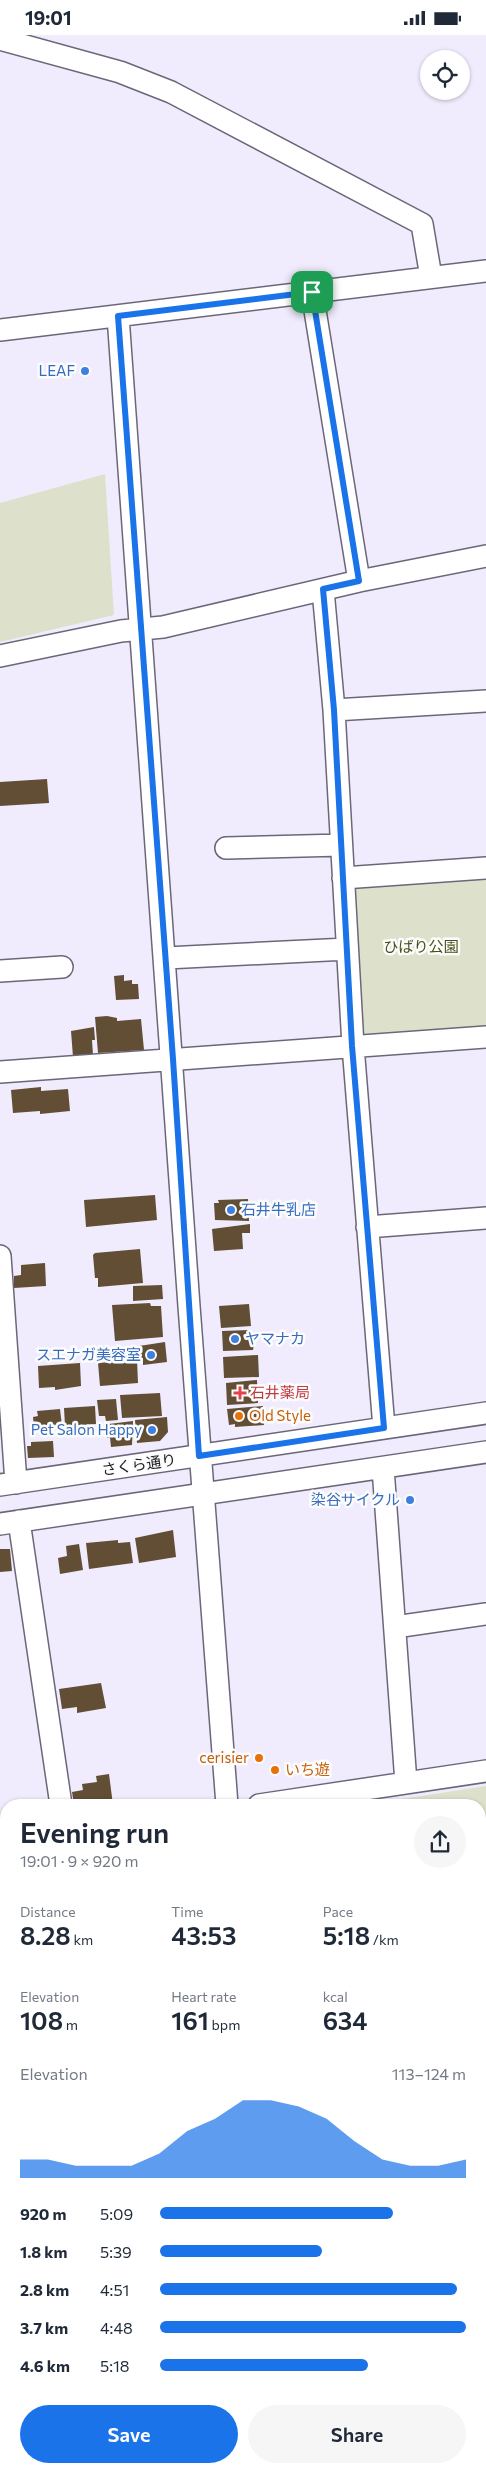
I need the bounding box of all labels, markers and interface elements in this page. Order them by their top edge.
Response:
text: 19:01 [25,6,72,29]
map controls [420,50,470,100]
button: locate [420,50,470,100]
pin [291,271,333,313]
icon: arrive [298,278,326,306]
place label: LEAF [39,361,75,379]
marker: LEAF [79,365,91,377]
park label: ひばり公園 [383,937,459,955]
place label: 石井牛乳店 [241,1200,316,1218]
marker: 石井牛乳店 [225,1204,237,1216]
place label: ヤマナカ [245,1329,305,1347]
marker: ヤマナカ [229,1333,241,1345]
place label: スエナガ美容室 [36,1345,141,1363]
marker: スエナガ美容室 [145,1349,157,1361]
place label: 石井薬局 [250,1383,310,1401]
marker: 石井薬局 [234,1387,246,1399]
place label: Old Style [249,1406,311,1424]
marker: Old Style [233,1410,245,1422]
place label: Pet Salon Happy [31,1420,142,1438]
marker: Pet Salon Happy [146,1424,158,1436]
street label: さくら通り [100,1450,177,1478]
place label: 染谷サイクル [311,1490,400,1508]
marker: 染谷サイクル [404,1494,416,1506]
place label: cerisier [199,1748,249,1766]
marker: cerisier [253,1752,265,1764]
place label: いち遊 [285,1760,330,1778]
marker: いち遊 [269,1764,281,1776]
text: Evening run [20,1815,169,1849]
button: share [414,1816,466,1868]
text: 19:01 · 9 × 920 m [20,1851,138,1870]
text: Distance [20,1903,76,1920]
text: Time [171,1903,204,1920]
text: Pace [323,1903,353,1920]
text: 8.28 [20,1920,71,1950]
text: 43:53 [171,1920,236,1950]
text: 5:18 [323,1920,370,1950]
text: km [71,1931,93,1948]
text: /km [370,1931,399,1948]
text: Elevation [20,1988,79,2005]
text: Heart rate [171,1988,236,2005]
text: kcal [323,1988,348,2005]
text: 108 [20,2005,63,2035]
text: 161 [171,2005,209,2035]
text: 634 [323,2005,368,2035]
text: m [63,2016,78,2033]
text: bpm [209,2016,240,2033]
text: Elevation [20,2064,88,2083]
text: 113–124 m [392,2064,466,2083]
text: 920 m [20,2204,66,2223]
text: 5:09 [100,2204,133,2223]
text: 1.8 km [20,2242,67,2261]
text: 5:39 [100,2242,132,2261]
text: 2.8 km [20,2280,69,2299]
text: 4:51 [100,2280,129,2299]
text: 3.7 km [20,2318,68,2337]
text: 4:48 [100,2318,133,2337]
text: 4.6 km [20,2356,70,2375]
text: 5:18 [100,2356,130,2375]
button: Save [20,2405,238,2463]
button: Share [248,2405,466,2463]

